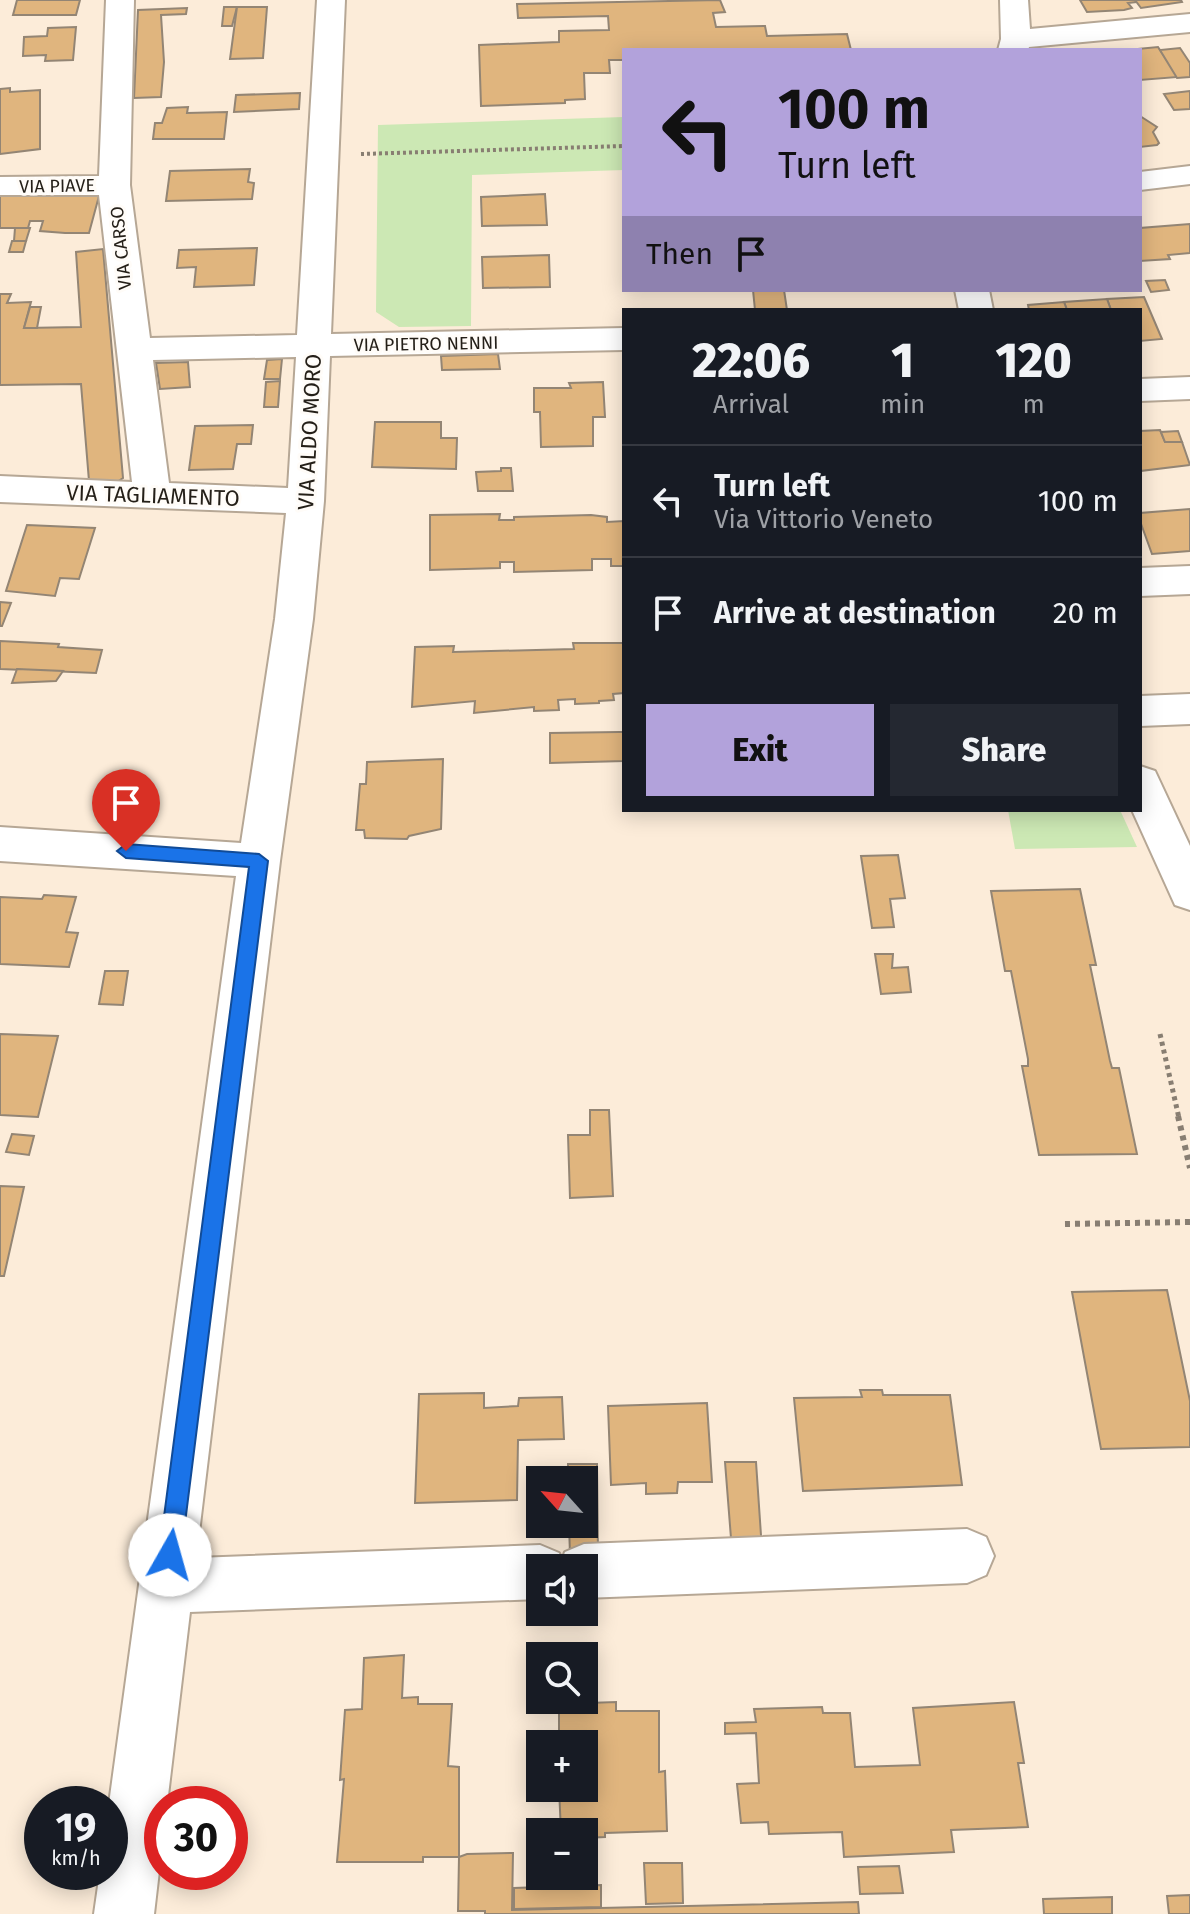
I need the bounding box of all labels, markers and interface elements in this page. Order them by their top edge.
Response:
text: 100 m [778,76,930,143]
icon: left [646,80,750,184]
text: Turn left [778,144,916,188]
street label: VIA PIAVE [19,174,95,198]
street label: VIA CARSO [106,205,136,291]
icon: arrive [729,232,773,276]
text: Then [646,236,713,272]
street label: VIA PIETRO NENNI [353,332,499,356]
text: 22:06 [692,332,810,390]
text: 1 [891,332,914,390]
text: 120 [995,332,1072,390]
street label: VIA ALDO MORO [292,353,327,511]
text: Arrival [713,389,789,420]
text: min [880,389,925,420]
text: m [1022,389,1045,420]
text: Turn left [714,468,830,504]
street label: VIA TAGLIAMENTO [66,479,240,512]
icon: left [646,479,690,523]
text: 100 m [1038,483,1118,519]
text: Via Vittorio Veneto [714,504,933,535]
icon: arrive [646,591,690,635]
text: Arrive at destination [714,595,996,631]
text: 20 m [1053,595,1118,631]
button: Exit [646,704,874,796]
button: Share [890,704,1118,796]
pin [92,769,160,851]
icon: arrive [104,781,148,825]
north arrow [526,1466,598,1538]
map controls [526,1466,598,1890]
position arrow [128,1513,212,1597]
button: sound [526,1554,598,1626]
button: search [526,1642,598,1714]
button: + [526,1730,598,1802]
speed limit sign: 30 [144,1786,248,1890]
text: 19 [56,1804,96,1852]
button: − [526,1818,598,1890]
text: km/h [51,1846,101,1870]

